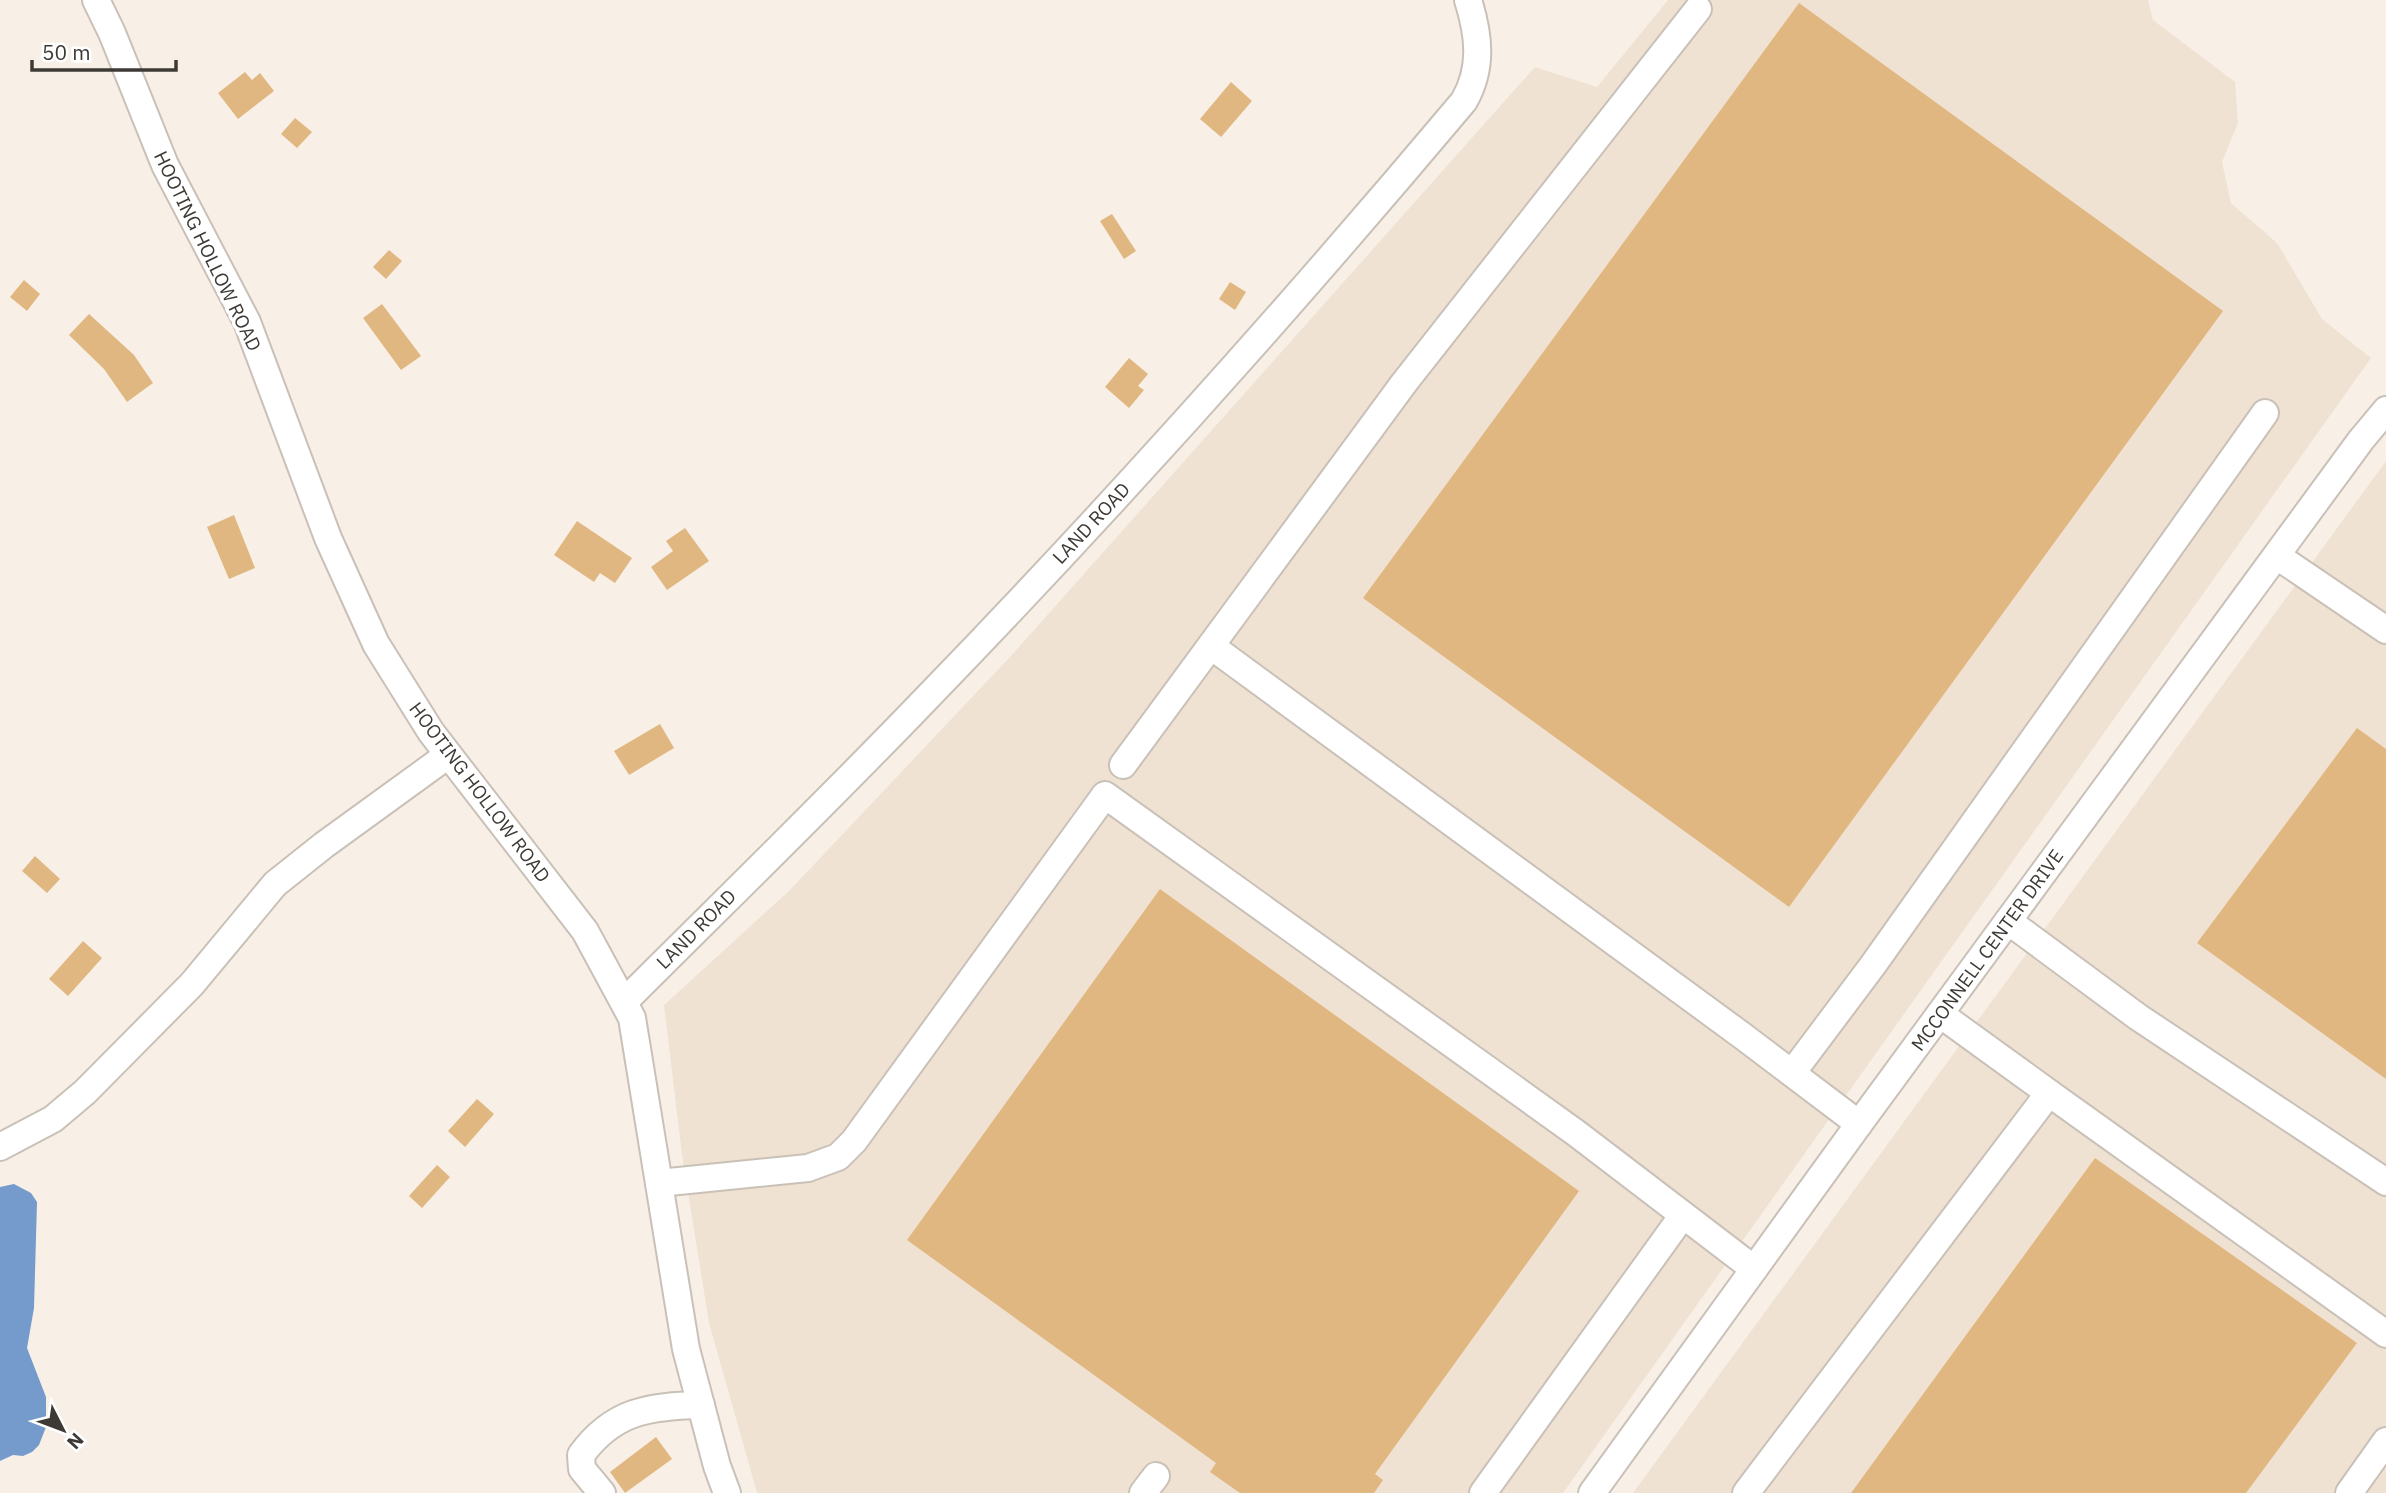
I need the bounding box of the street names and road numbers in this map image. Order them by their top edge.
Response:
street label: HOOTING HOLLOW ROAD [149,147,267,355]
street label: LAND ROAD [1047,477,1135,569]
street label: HOOTING HOLLOW ROAD [404,697,556,887]
street label: MCCONNELL CENTER DRIVE [1906,844,2068,1056]
street label: LAND ROAD [651,884,741,974]

